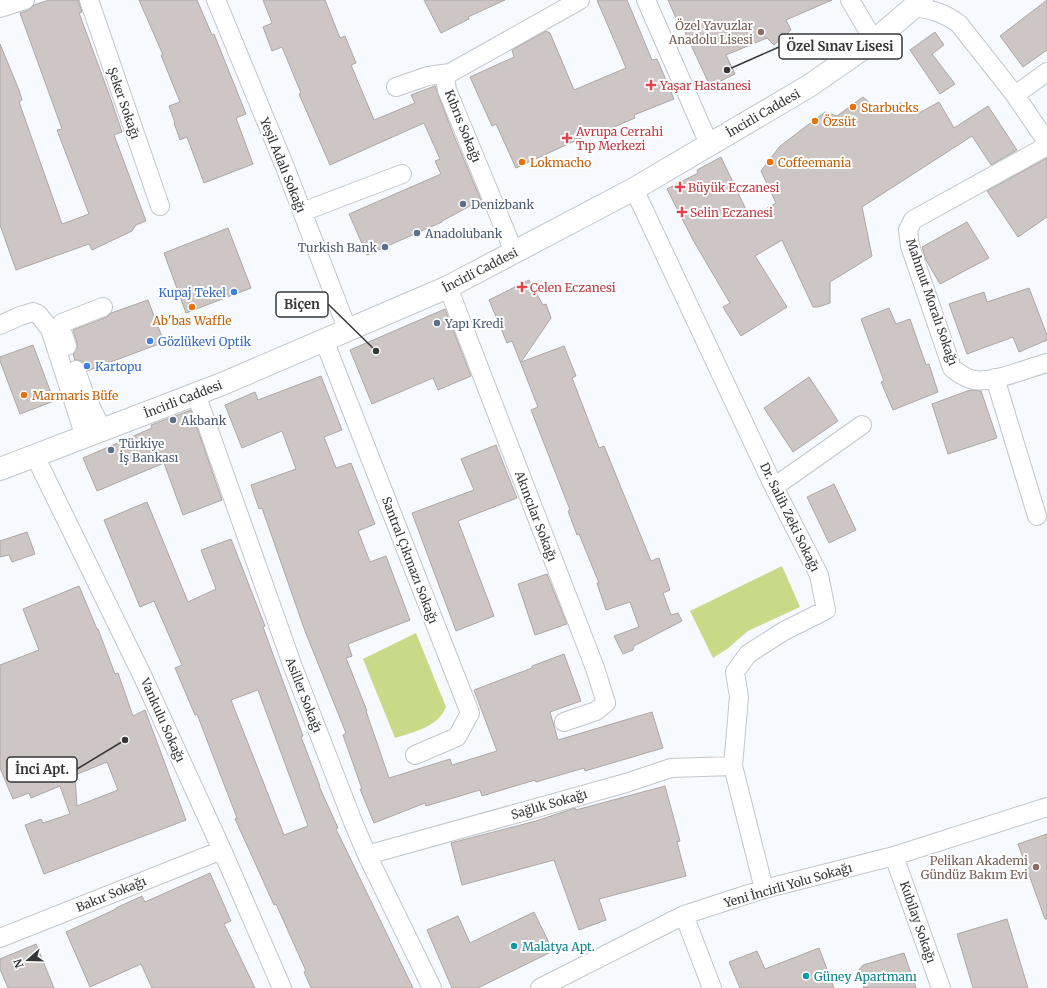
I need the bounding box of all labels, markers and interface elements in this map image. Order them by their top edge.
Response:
place label: Özel Yavuzlar Anadolu Lisesi [668,18,754,47]
marker: Özel Yavuzlar Anadolu Lisesi [756,27,766,37]
callout: Özel Sınav Lisesi [779,34,902,59]
text: Özel Sınav Lisesi [787,37,894,55]
street label: Şeker Sokağı [105,65,143,141]
place label: Yaşar Hastanesi [659,78,751,93]
marker: Yaşar Hastanesi [645,79,657,91]
street label: İncirli Caddesi [723,86,803,140]
street label: Kıbrıs Sokağı [442,88,484,165]
place label: Starbucks [861,100,919,115]
marker: Starbucks [848,102,858,112]
street label: Yeşil Adalı Sokağı [257,114,309,215]
place label: Özsüt [823,114,856,129]
marker: Özsüt [810,116,820,126]
place label: Avrupa Cerrahi Tıp Merkezi [575,124,663,153]
marker: Avrupa Cerrahi Tıp Merkezi [561,132,573,144]
place label: Lokmacho [530,155,591,170]
place label: Coffeemania [778,155,852,170]
marker: Lokmacho [517,157,527,167]
marker: Coffeemania [765,157,775,167]
place label: Büyük Eczanesi [688,180,779,195]
marker: Büyük Eczanesi [675,182,685,192]
place label: Denizbank [471,197,534,212]
marker: Denizbank [458,199,468,209]
place label: Selin Eczanesi [690,205,773,220]
marker: Selin Eczanesi [677,207,687,217]
place label: Anadolubank [424,226,503,241]
marker: Anadolubank [412,228,422,238]
street label: Mahmut Moralı Sokağı [903,237,961,368]
place label: Turkish Bank [298,240,377,255]
marker: Turkish Bank [380,242,390,252]
street label: İncirli Caddesi [440,244,520,295]
place label: Çelen Eczanesi [530,280,616,295]
marker: Çelen Eczanesi [517,282,527,292]
place label: Kupaj Tekel [158,285,226,300]
marker: Kupaj Tekel [229,287,239,297]
callout: Biçen [276,292,328,317]
text: Biçen [284,296,320,313]
marker: Ab'bas Waffle [187,302,197,312]
place label: Ab'bas Waffle [151,313,232,328]
place label: Yapı Kredi [444,316,504,331]
marker: Yapı Kredi [432,318,442,328]
place label: Gözlükevi Optik [158,334,251,349]
marker: Gözlükevi Optik [145,336,155,346]
place label: Kartopu [95,359,142,374]
marker: Kartopu [82,361,92,371]
street label: İncirli Caddesi [142,377,224,421]
place label: Marmaris Büfe [32,388,118,403]
marker: Marmaris Büfe [19,390,29,400]
place label: Akbank [180,413,227,428]
marker: Akbank [168,415,178,425]
place label: Türkiye İş Bankası [119,436,179,465]
marker: Türkiye İş Bankası [106,445,116,455]
street label: Dr. Salih Zeki Sokağı [757,460,823,574]
street label: Akıncılar Sokağı [511,468,560,563]
street label: Santral Çıkmazı Sokağı [379,494,441,626]
street label: Asiller Sokağı [282,654,325,735]
street label: Vankulu Sokağı [137,675,188,764]
callout: İnci Apt. [7,757,77,782]
text: İnci Apt. [15,760,69,778]
street label: Sağlık Sokağı [509,786,589,822]
place label: Pelikan Akademi Gündüz Bakım Evi [921,853,1028,882]
street label: Yeni İncirli Yolu Sokağı [721,860,854,911]
marker: Pelikan Akademi Gündüz Bakım Evi [1031,862,1041,872]
street label: Bakır Sokağı [74,873,148,915]
street label: Kubilay Sokağı [897,879,939,965]
place label: Malatya Apt. [522,939,595,954]
north arrow [8,940,48,980]
marker: Malatya Apt. [509,941,519,951]
text: N [10,957,27,970]
place label: Güney Apartmanı [814,969,917,984]
marker: Güney Apartmanı [801,971,811,981]

